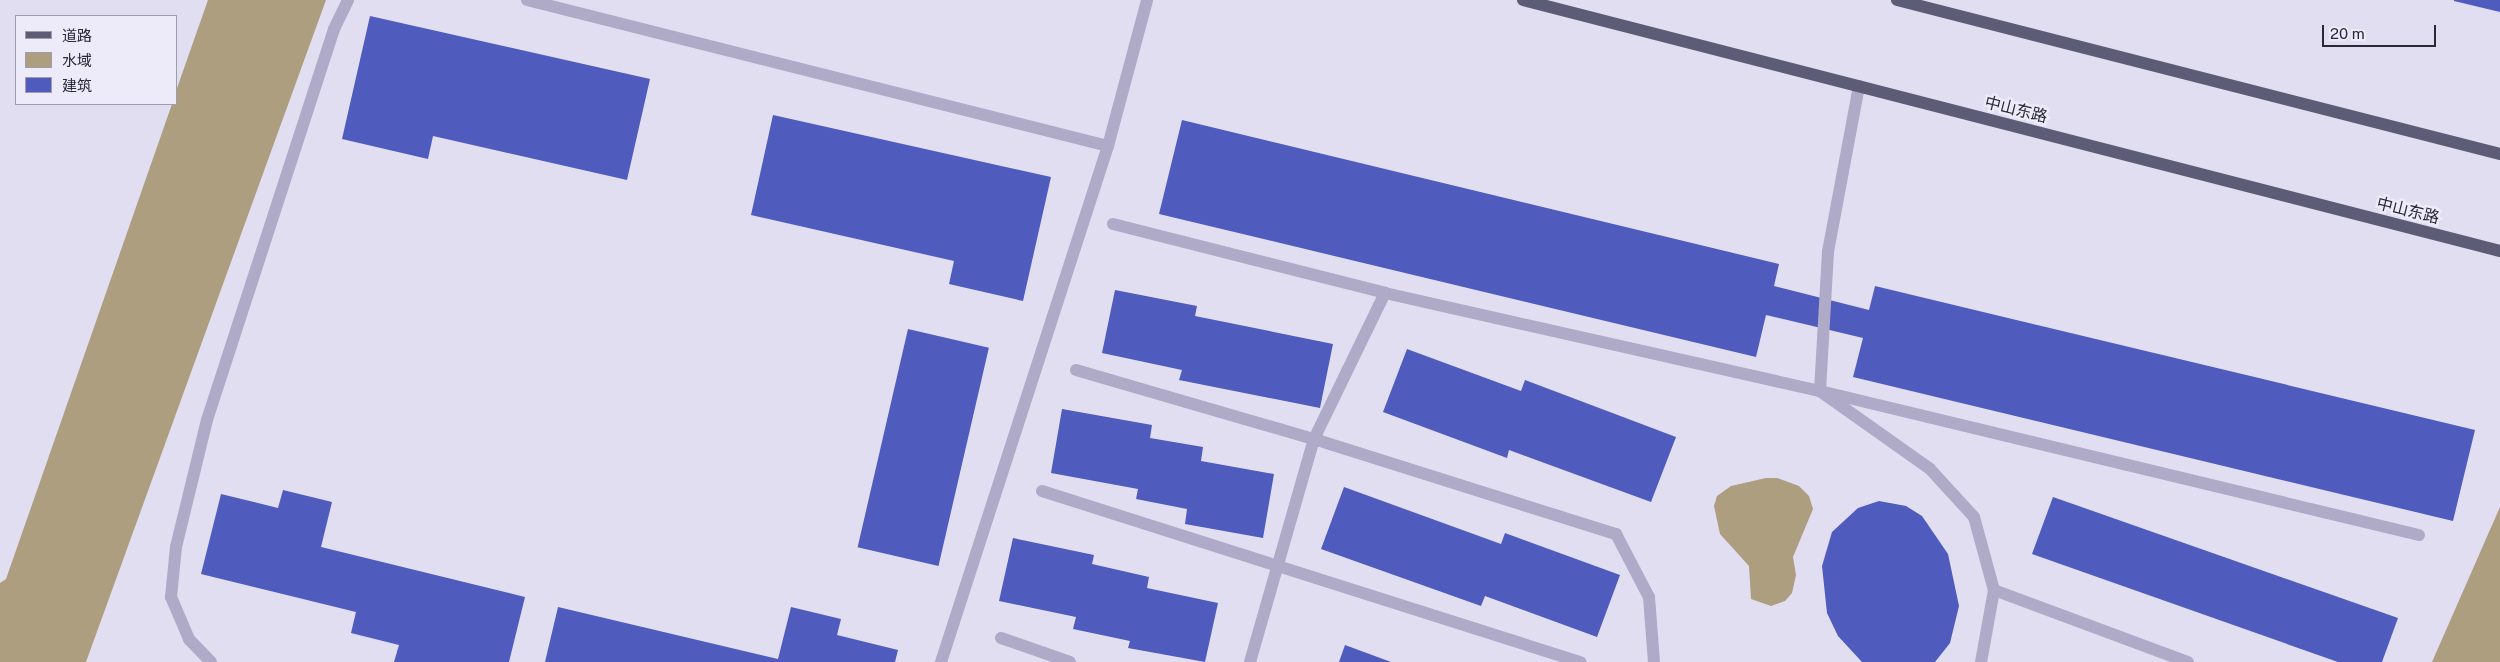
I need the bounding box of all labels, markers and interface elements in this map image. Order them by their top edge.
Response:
legend [15,15,178,105]
scale bar [2325,15,2439,47]
text: 20 m [2330,25,2365,42]
text: 道路 [62,27,92,44]
text: 水域 [62,52,92,69]
text: 建筑 [62,77,92,94]
street label: 中山东路 [1983,93,2049,127]
street label: 中山东路 [2375,194,2441,228]

